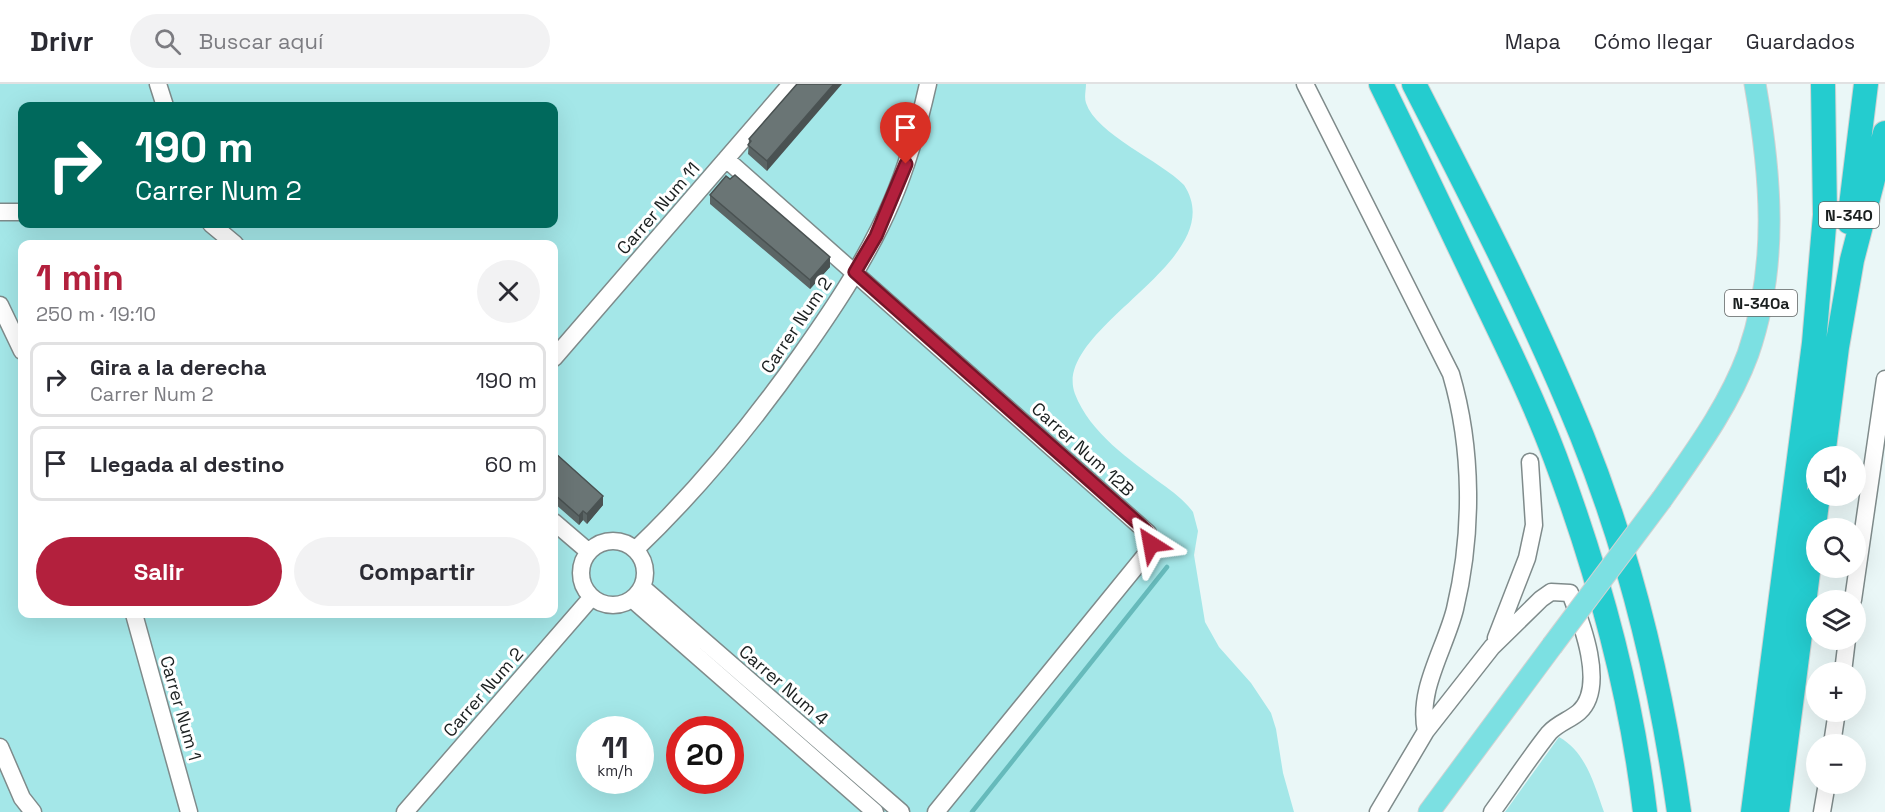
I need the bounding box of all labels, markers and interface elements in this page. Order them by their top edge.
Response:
search box [130,14,550,68]
text: Drivr [30,23,94,59]
icon: search [151,25,184,58]
text: Buscar aquí [199,27,323,55]
text: Mapa [1505,28,1561,55]
text: Cómo llegar [1594,28,1713,55]
text: Guardados [1746,28,1855,55]
pin [880,102,931,164]
icon: arrive [889,111,922,144]
text: 190 m [135,121,254,174]
icon: right [36,126,114,204]
street label: Carrer Num 11 [611,157,705,259]
text: Carrer Num 2 [135,173,302,208]
road number: N-340 [1819,202,1879,228]
text: 1 min [36,255,124,301]
button: close [477,260,540,323]
street label: Carrer Num 2 [755,272,837,378]
road number: N-340a [1725,290,1797,316]
text: 250 m · 19:10 [36,301,156,327]
text: Gira a la derecha [90,353,267,381]
icon: right [39,363,72,396]
text: 190 m [476,366,537,394]
text: Carrer Num 2 [90,381,214,407]
street label: Carrer Num 12B [1027,397,1139,501]
map controls [1806,446,1866,794]
button: sound [1806,446,1866,506]
icon: arrive [39,447,72,480]
text: Llegada al destino [90,450,284,478]
text: 60 m [485,450,537,478]
position arrow [1119,512,1183,576]
button: search [1806,518,1866,578]
button: Salir [36,537,282,606]
button: Compartir [294,537,540,606]
button: layers [1806,590,1866,650]
street label: Carrer Num 4 [734,640,834,730]
street label: Carrer Num 2 [438,643,528,741]
street label: Carrer Num 1 [155,653,207,763]
button: + [1806,662,1866,722]
speed limit sign: 20 [666,716,744,794]
text: 11 [601,728,629,767]
button: − [1806,734,1866,794]
text: km/h [597,761,633,780]

